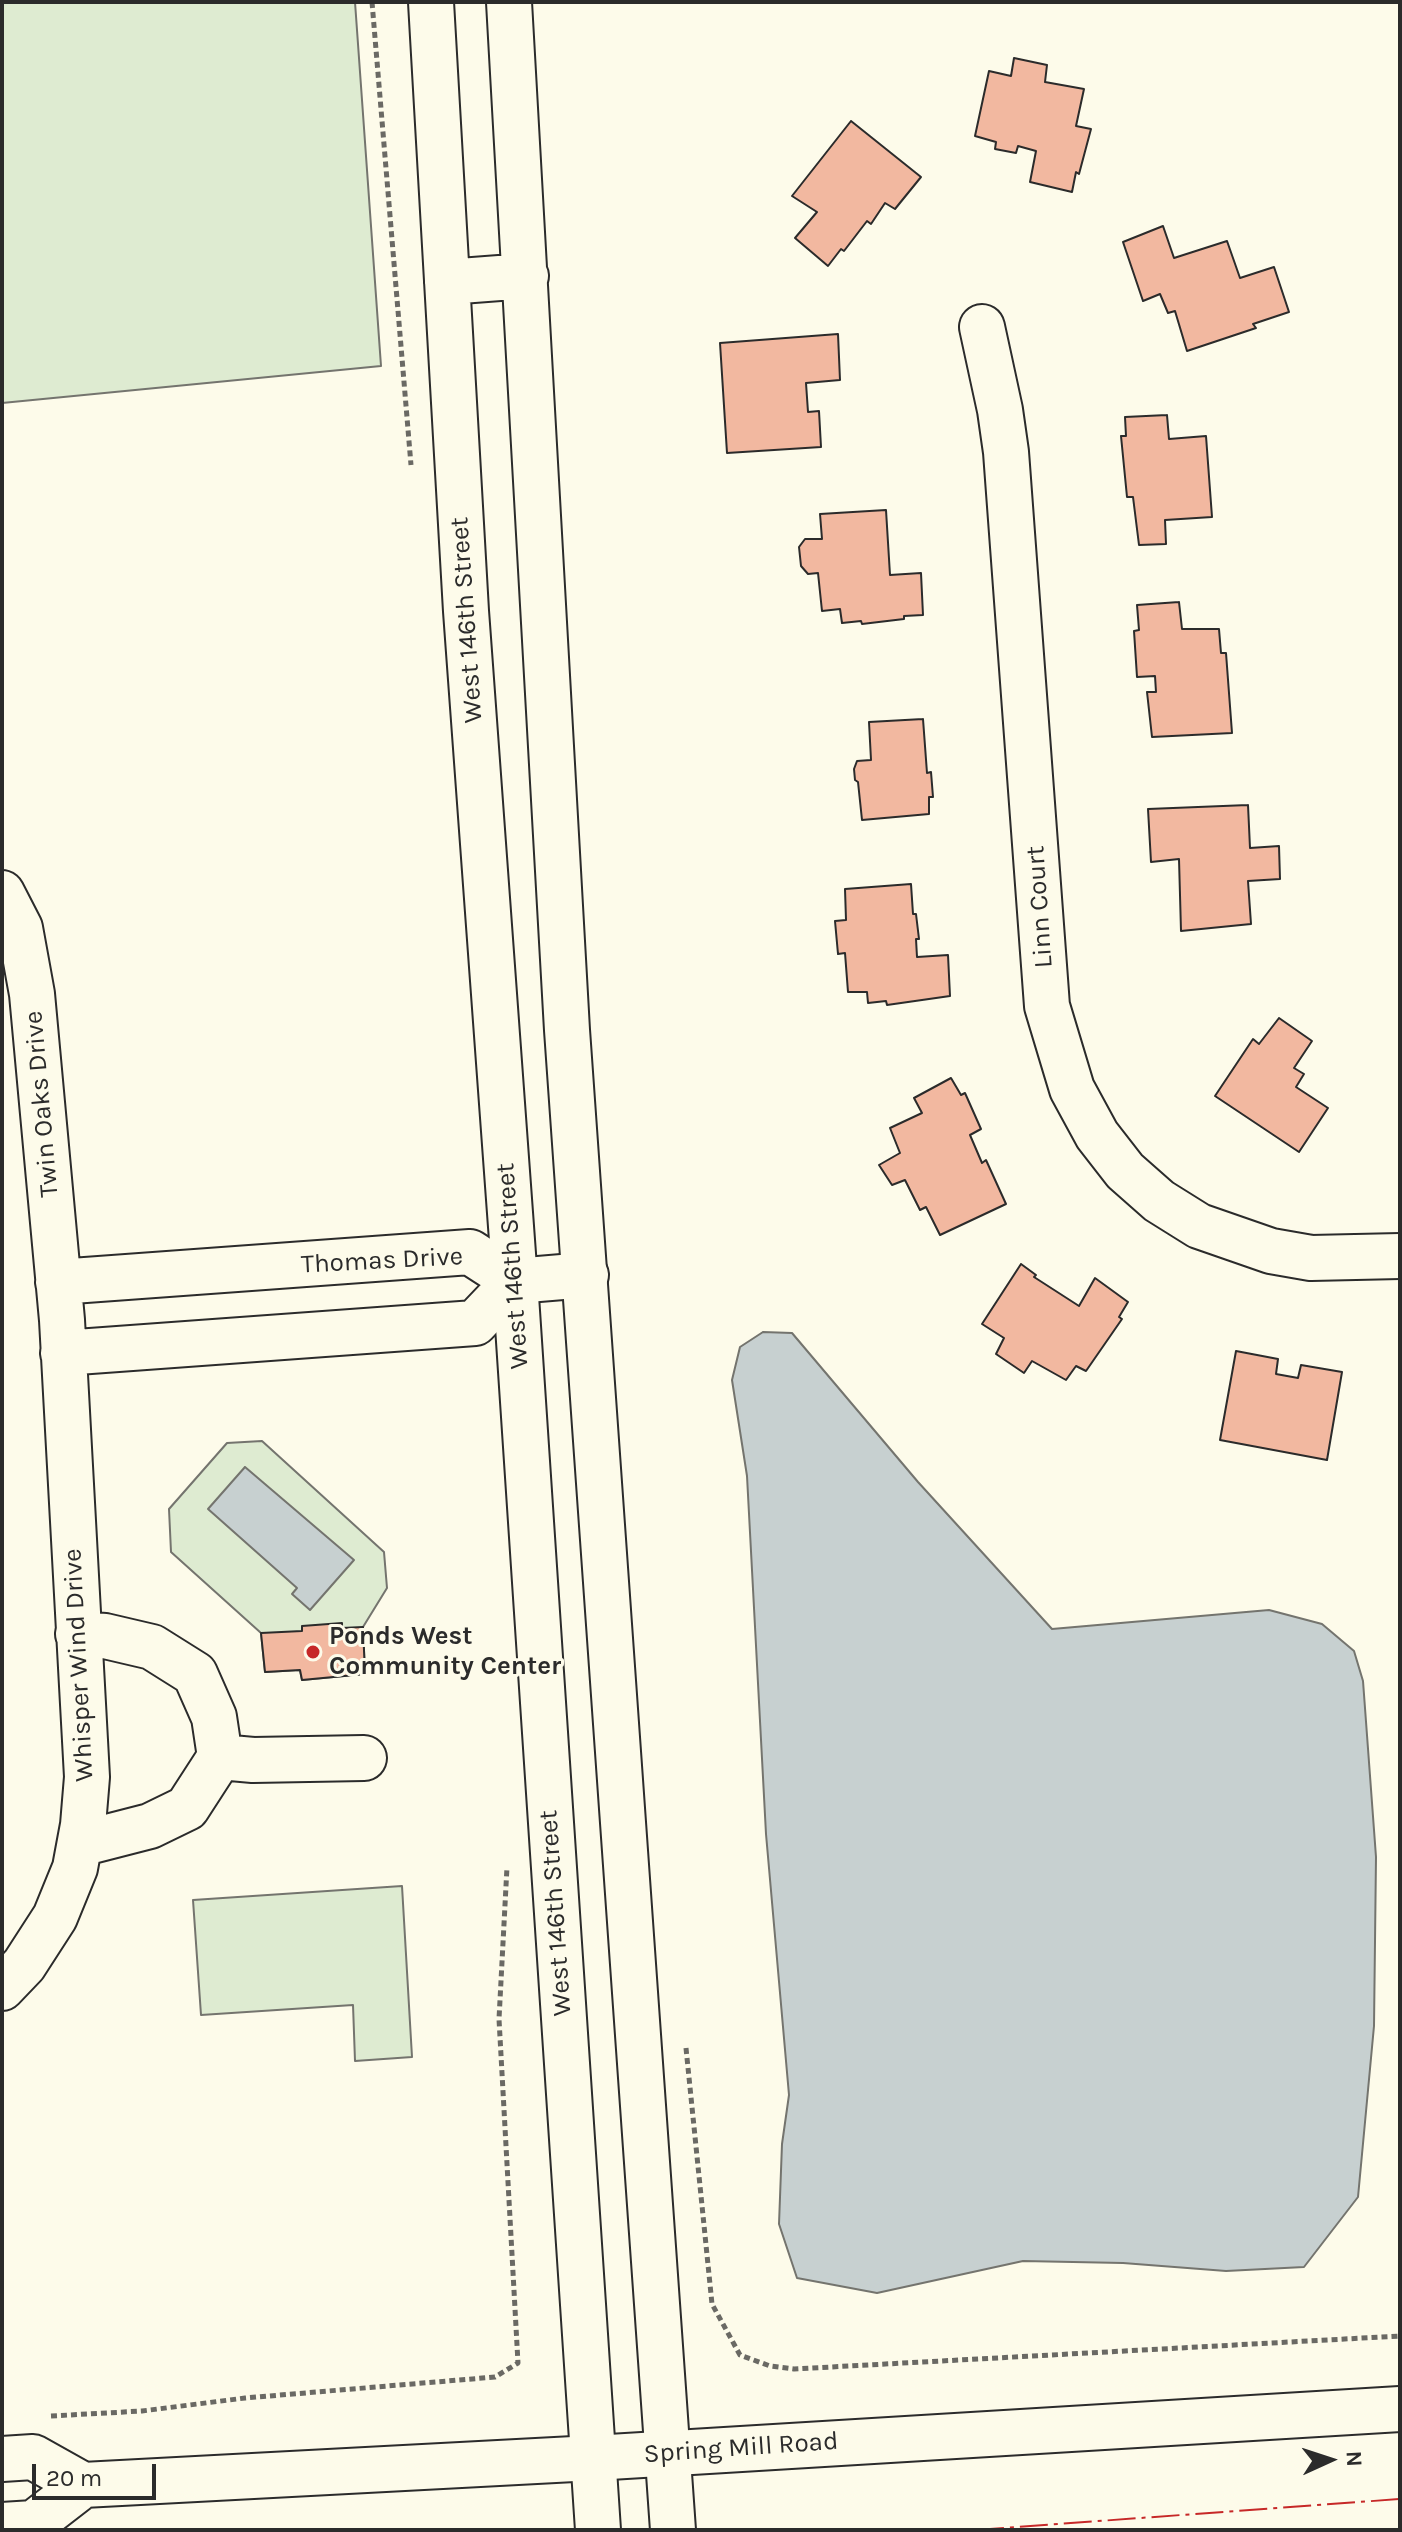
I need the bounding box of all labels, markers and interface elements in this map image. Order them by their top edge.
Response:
street label: West 146th Street [444,516,490,724]
street label: Linn Court [1020,845,1060,969]
street label: Twin Oaks Drive [18,1009,66,1199]
street label: West 146th Street [490,1162,536,1370]
street label: Thomas Drive [300,1241,464,1281]
street label: Whisper Wind Drive [57,1548,101,1782]
place label: Ponds West Community Center [329,1621,561,1682]
marker: Ponds West Community Center [304,1643,322,1661]
street label: West 146th Street [533,1809,579,2017]
north arrow [1290,2420,1370,2500]
street label: Spring Mill Road [643,2426,839,2470]
scale bar [36,2448,160,2498]
text: N [1341,2450,1367,2467]
text: 20 m [46,2464,102,2492]

